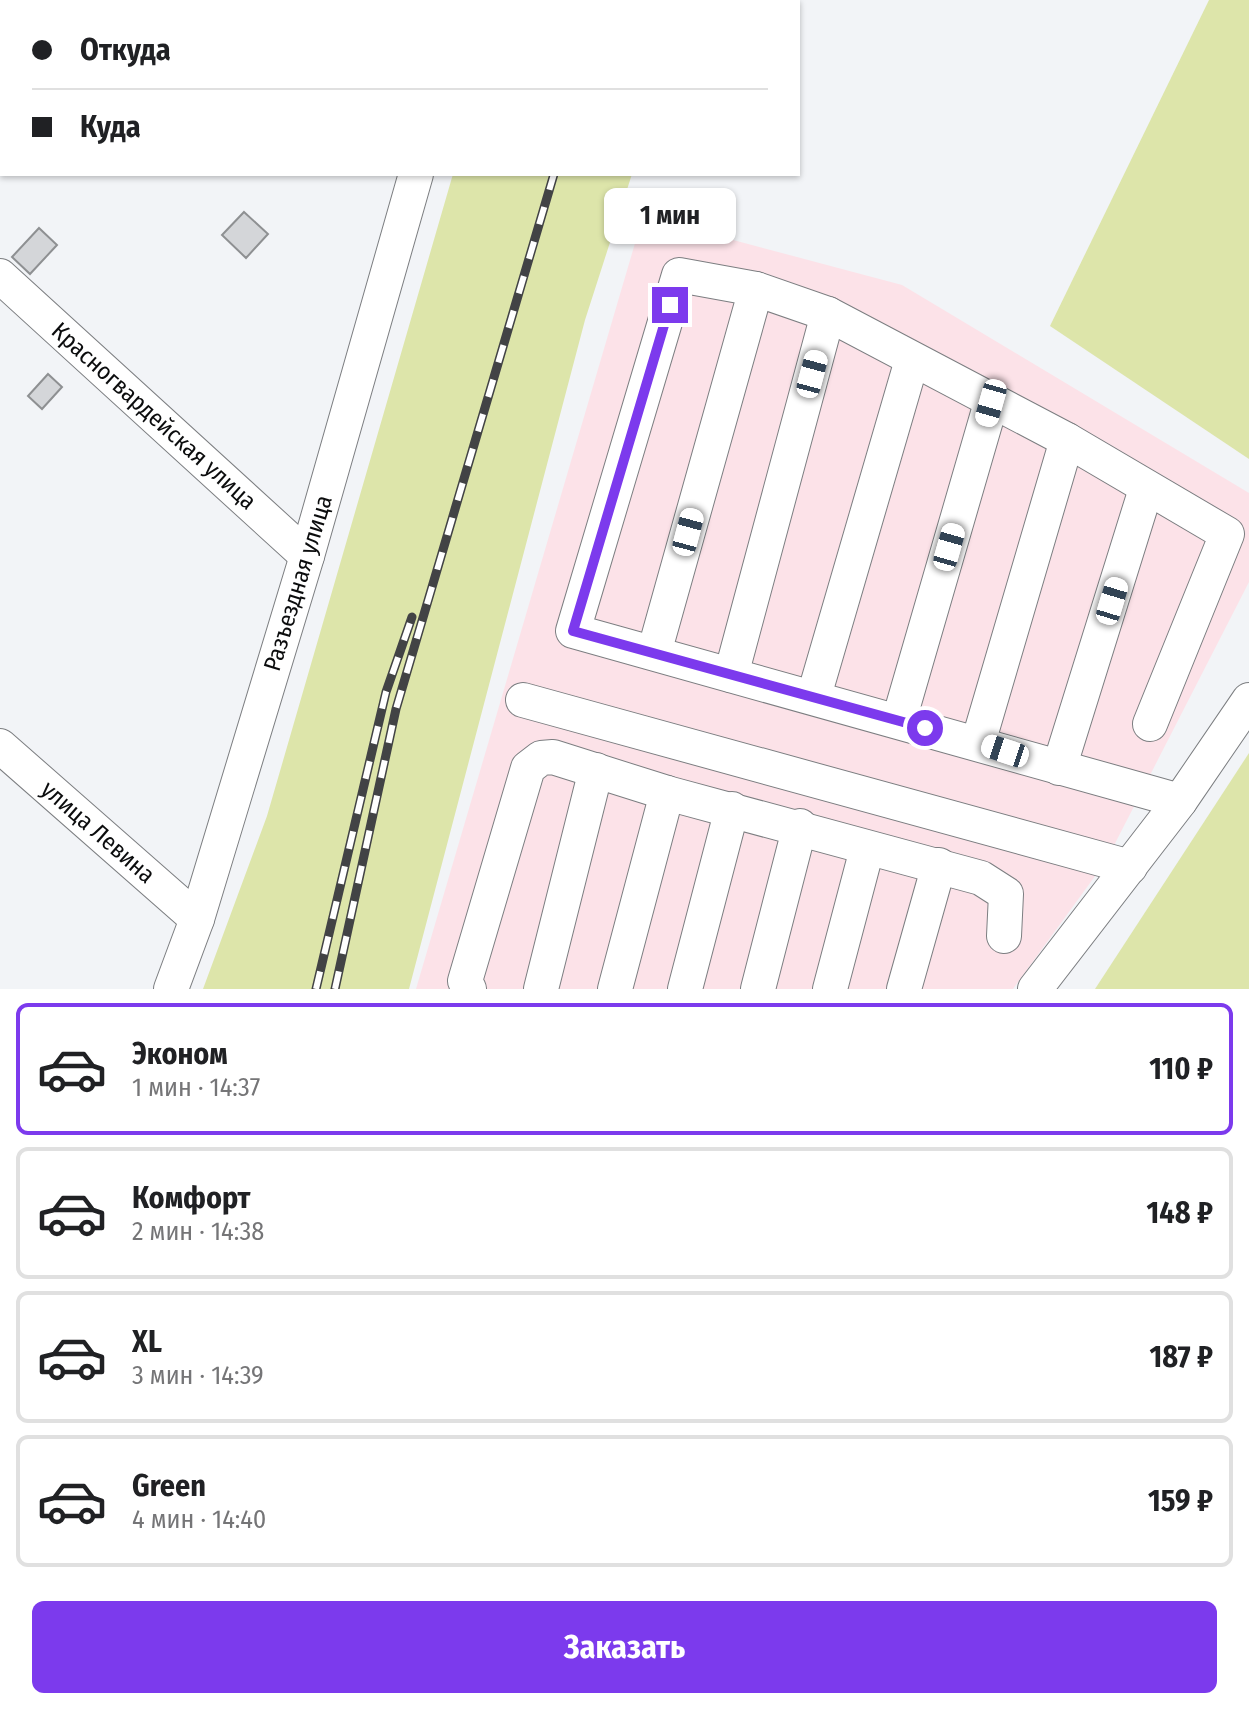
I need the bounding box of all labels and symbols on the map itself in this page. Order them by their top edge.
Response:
callout: 1 мин [604,189,736,245]
route end [652,287,688,323]
street label: Красногвардейская улица [46,317,262,515]
car [794,348,830,400]
car [973,377,1009,429]
street label: Разъездная улица [258,492,338,674]
car [670,506,706,558]
car [931,521,967,573]
car [1094,575,1130,627]
route start [907,710,943,746]
car [978,732,1032,770]
street label: улица Левина [36,775,160,889]

